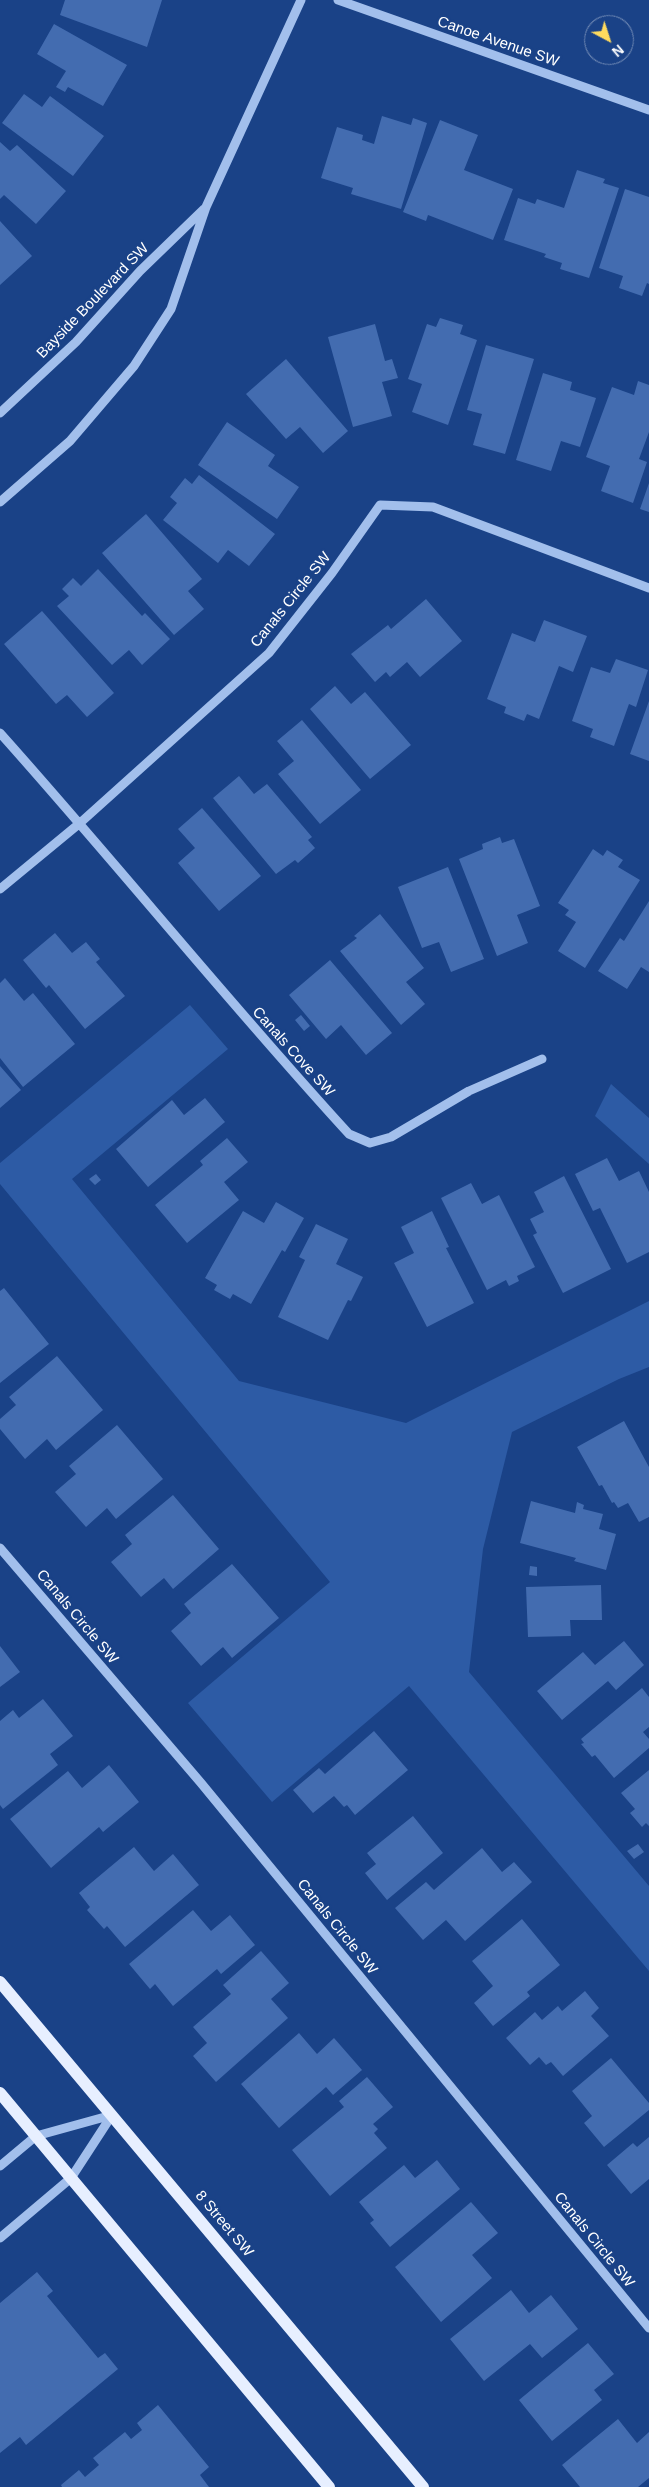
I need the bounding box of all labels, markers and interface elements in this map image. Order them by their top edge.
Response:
street label: Canoe Avenue SW [435,13,561,71]
north arrow [584,15,634,65]
text: N [609,41,627,60]
street label: Bayside Boulevard SW [33,240,153,362]
street label: Canals Circle SW [247,549,335,651]
street label: Canals Cove SW [248,1004,338,1100]
street label: Canals Circle SW [32,1566,122,1668]
street label: Canals Circle SW [293,1876,381,1978]
street label: 8 Street SW [191,2187,257,2261]
street label: Canals Circle SW [550,2189,638,2291]

